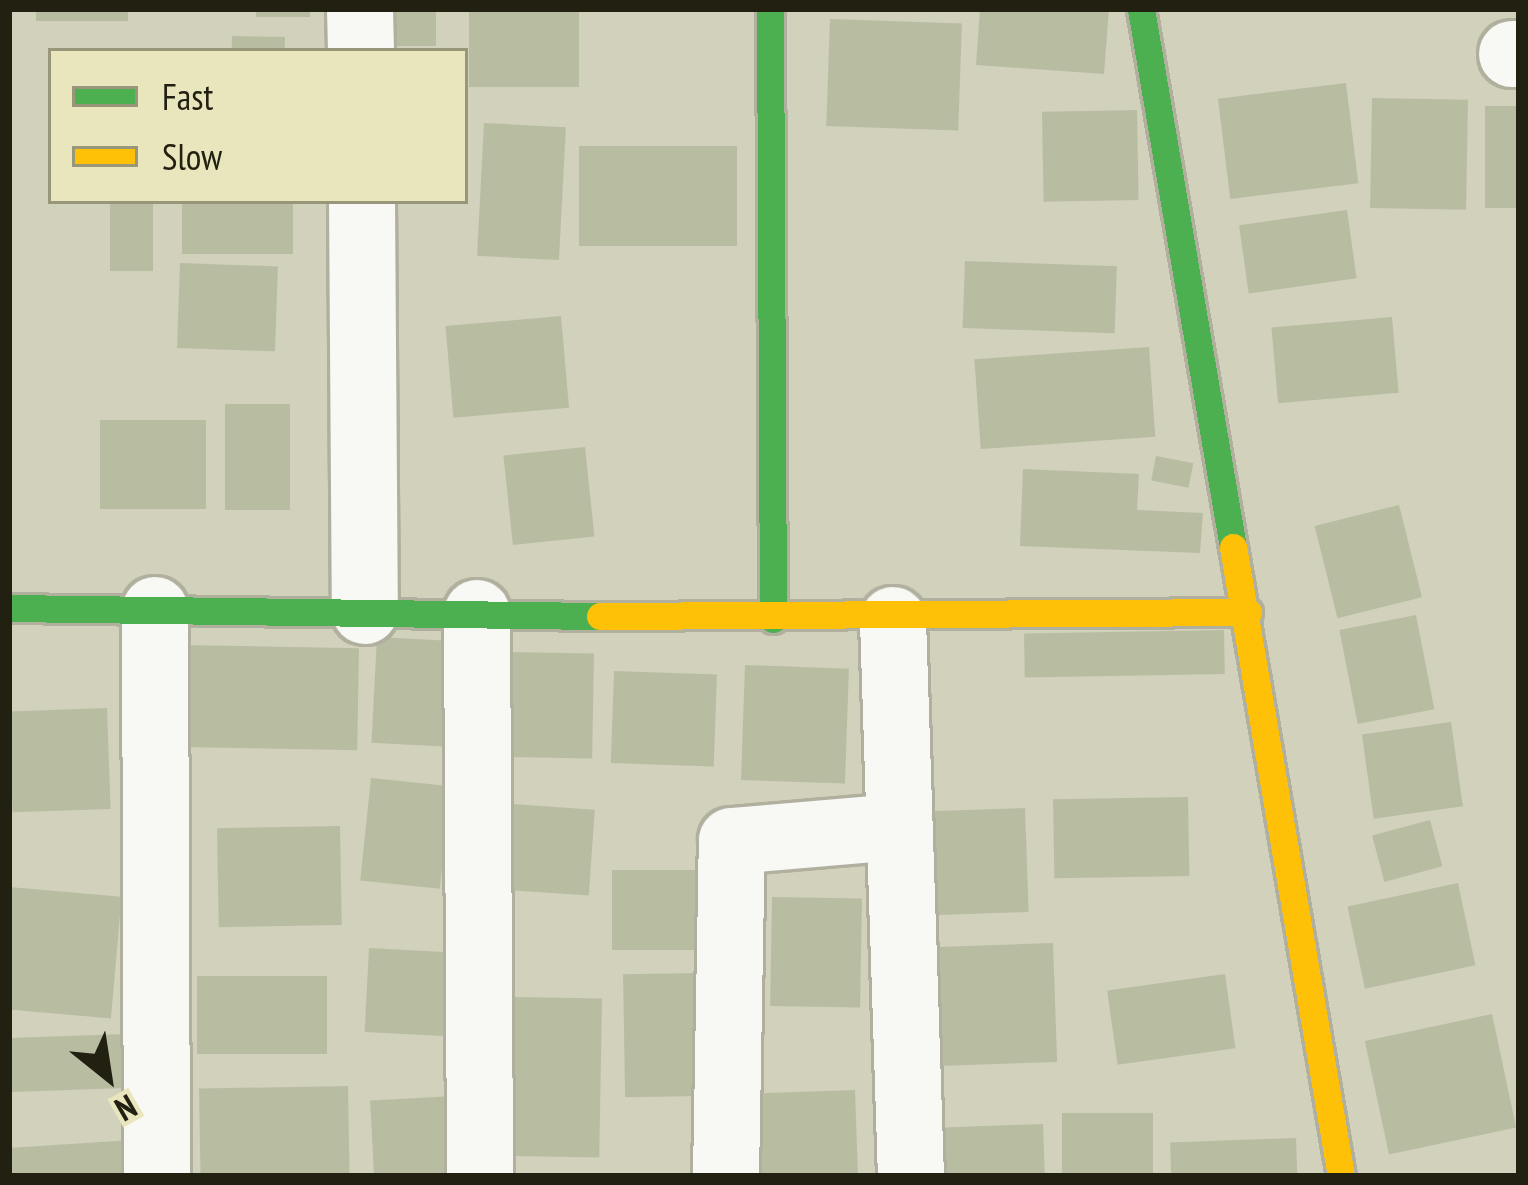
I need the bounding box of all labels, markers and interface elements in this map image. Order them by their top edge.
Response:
legend [48,48,468,204]
text: Fast [162,73,213,120]
text: Slow [162,133,222,180]
north arrow [48,1017,168,1137]
text: N [108,1086,145,1132]

